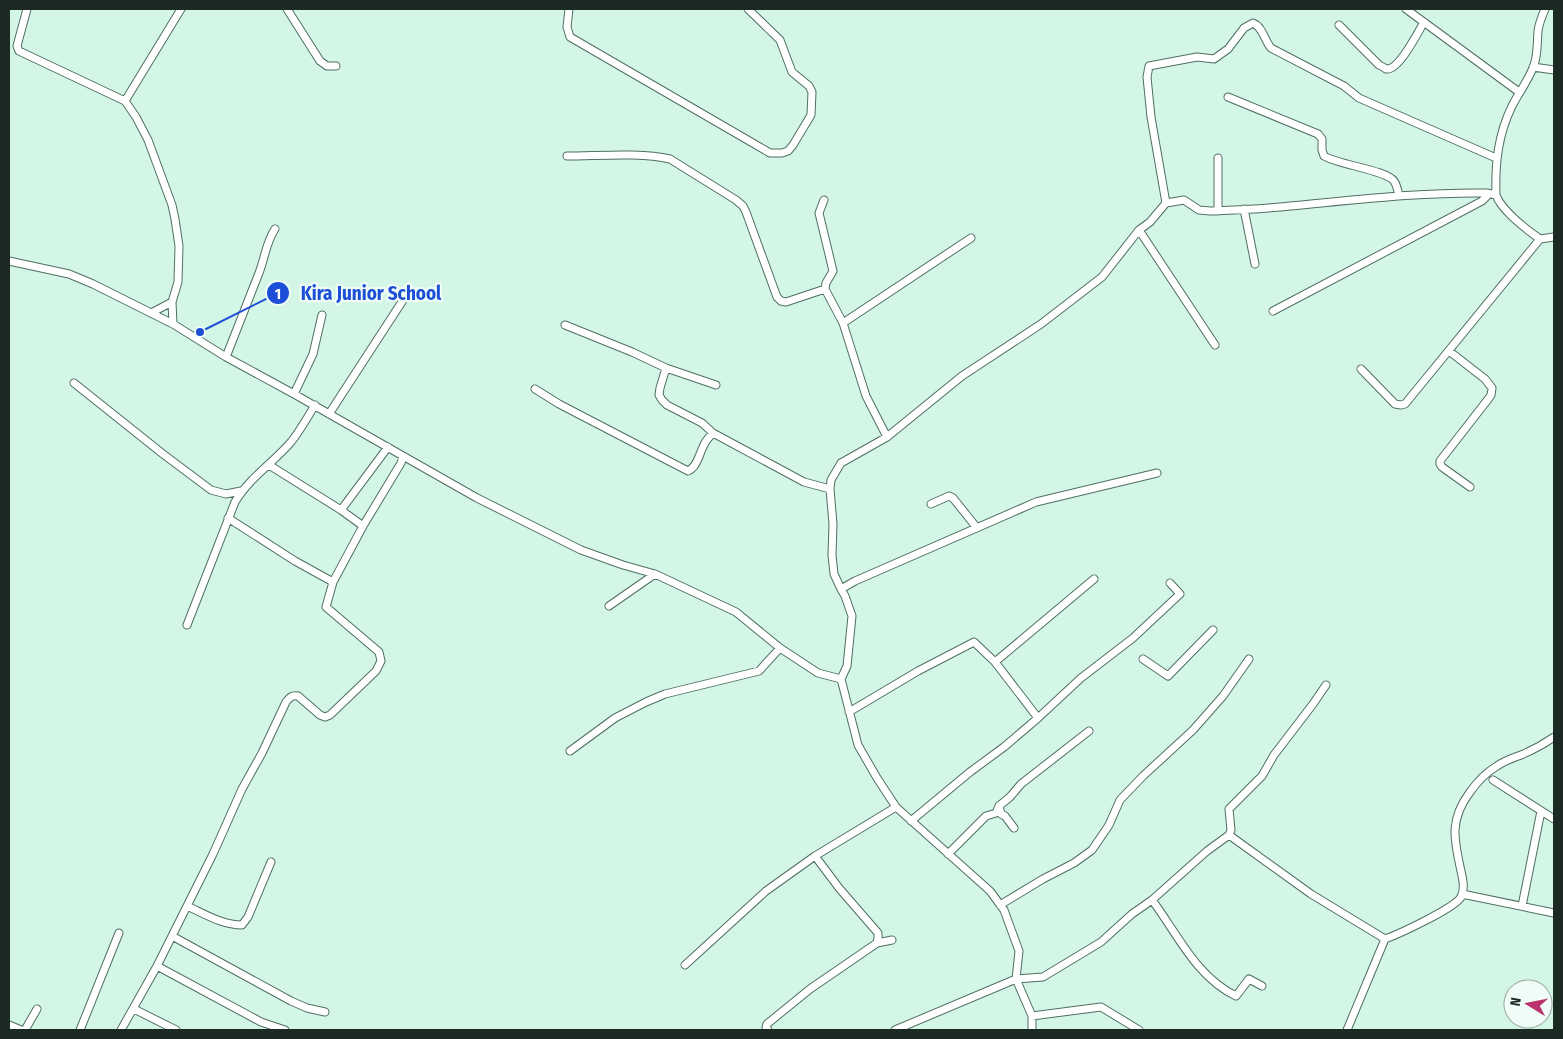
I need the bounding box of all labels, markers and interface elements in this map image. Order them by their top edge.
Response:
callout: Kira Junior School [266,276,452,310]
text: Kira Junior School [301,282,442,305]
text: 1 [275,285,281,303]
north arrow [1503,979,1553,1029]
text: N [1507,996,1525,1007]

